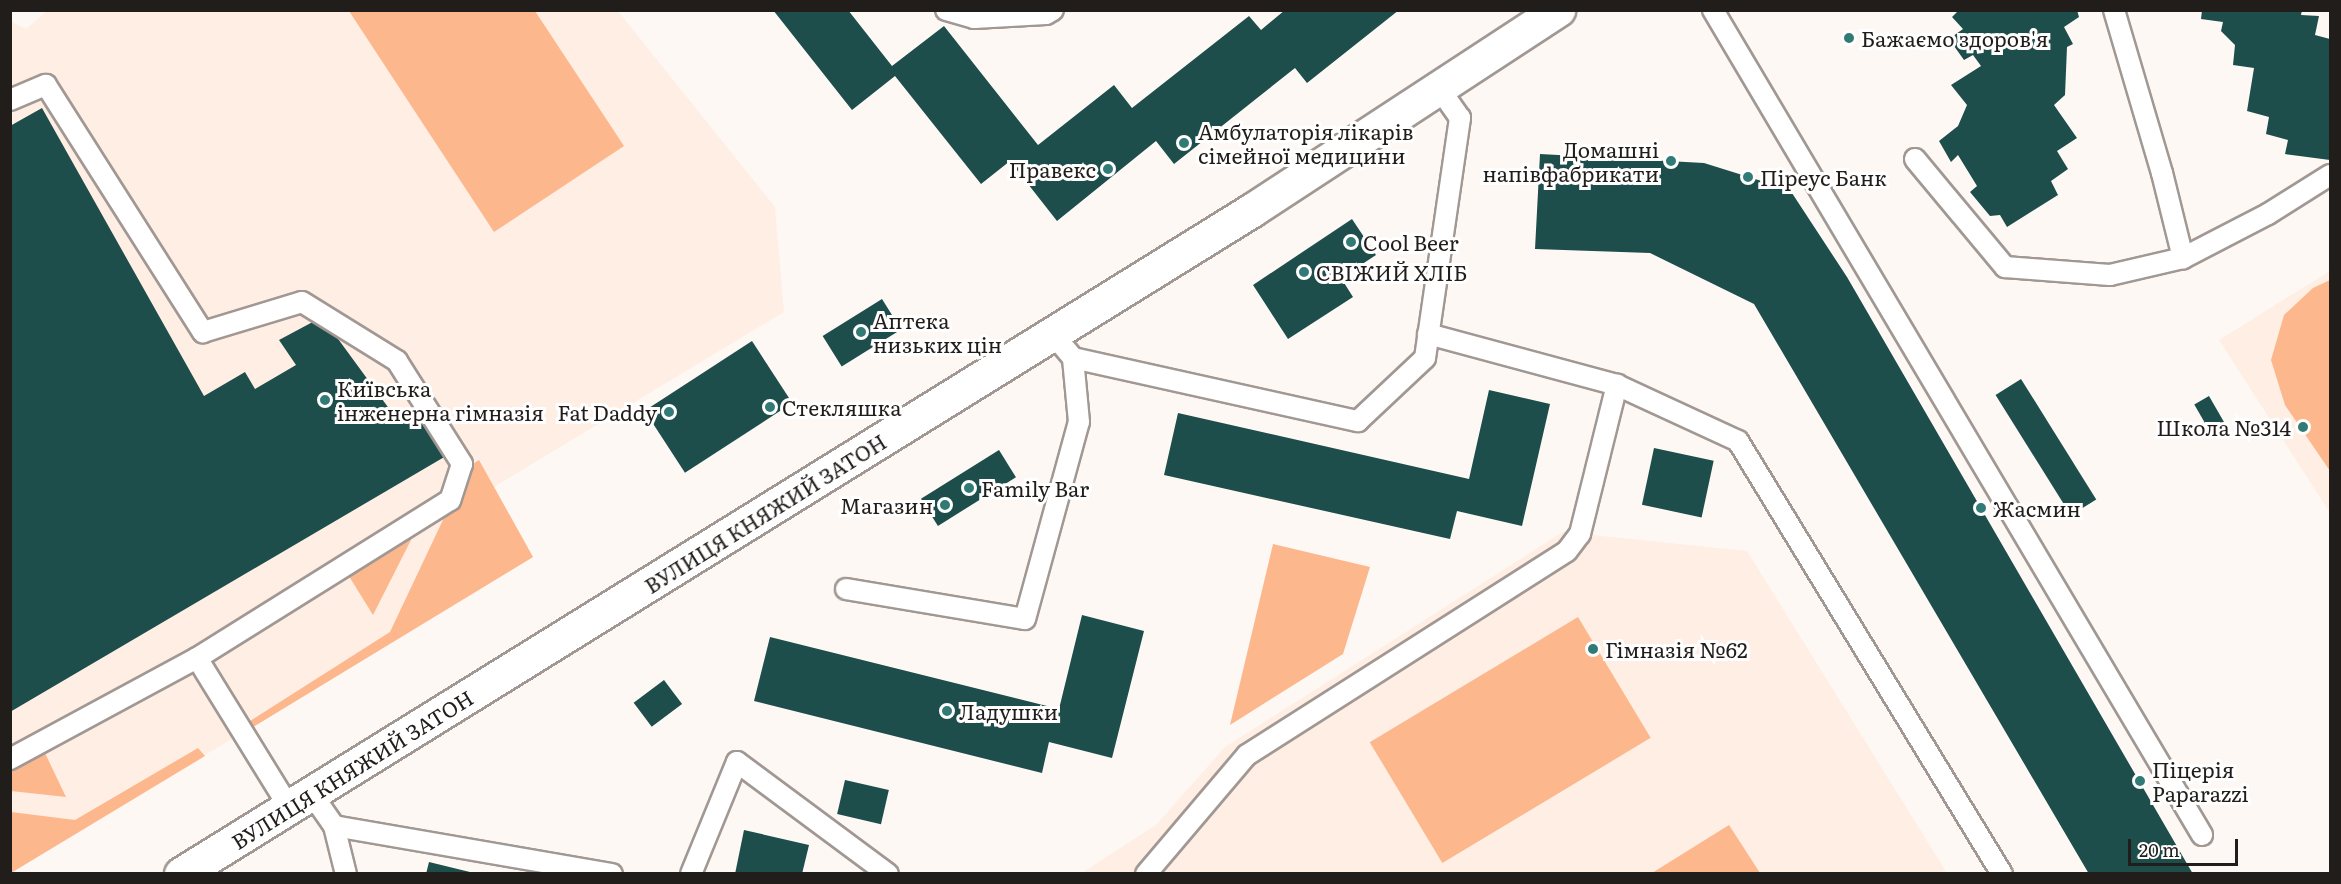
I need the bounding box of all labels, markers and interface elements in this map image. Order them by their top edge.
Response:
place label: Бажаємо здоров'я [1861,25,2048,51]
marker: Бажаємо здоров'я [1842,31,1856,45]
place label: Амбулаторія лікарів сімейної медицини [1198,118,1414,168]
marker: Амбулаторія лікарів сімейної медицини [1175,134,1193,152]
place label: Домашні напівфабрикати [1482,136,1659,186]
marker: Домашні напівфабрикати [1664,154,1678,168]
place label: Правекс [1009,156,1096,182]
marker: Правекс [1101,162,1115,176]
place label: Піреус Банк [1760,164,1887,190]
marker: Піреус Банк [1741,170,1755,184]
place label: Cool Beer [1363,229,1459,255]
marker: Cool Beer [1344,235,1358,249]
place label: СВІЖИЙ ХЛІБ [1316,259,1467,285]
marker: СВІЖИЙ ХЛІБ [1297,265,1311,279]
place label: Аптека низьких цін [873,307,1002,357]
marker: Аптека низьких цін [854,325,868,339]
place label: Київська інженерна гімназія [337,375,544,425]
marker: Київська інженерна гімназія [318,393,332,407]
place label: Стекляшка [782,394,902,420]
place label: Fat Daddy [557,399,657,425]
marker: Стекляшка [763,400,777,414]
marker: Fat Daddy [662,405,676,419]
place label: Школа №314 [2157,414,2291,440]
marker: Школа №314 [2296,420,2310,434]
street label: ВУЛИЦЯ КНЯЖИЙ ЗАТОН [640,428,890,598]
place label: Family Bar [981,475,1089,501]
marker: Family Bar [962,481,976,495]
place label: Магазин [840,492,933,518]
place label: Жасмин [1993,495,2081,521]
marker: Магазин [938,498,952,512]
marker: Жасмин [1974,501,1988,515]
place label: Гімназія №62 [1605,636,1748,662]
marker: Гімназія №62 [1586,642,1600,656]
street label: ВУЛИЦЯ КНЯЖИЙ ЗАТОН [227,684,477,854]
place label: Ладушки [959,698,1058,724]
marker: Ладушки [940,704,954,718]
place label: Піцерія Paparazzi [2152,756,2248,806]
marker: Піцерія Paparazzi [2133,774,2147,788]
scale bar [2131,827,2240,865]
text: 20 m [2139,836,2180,863]

